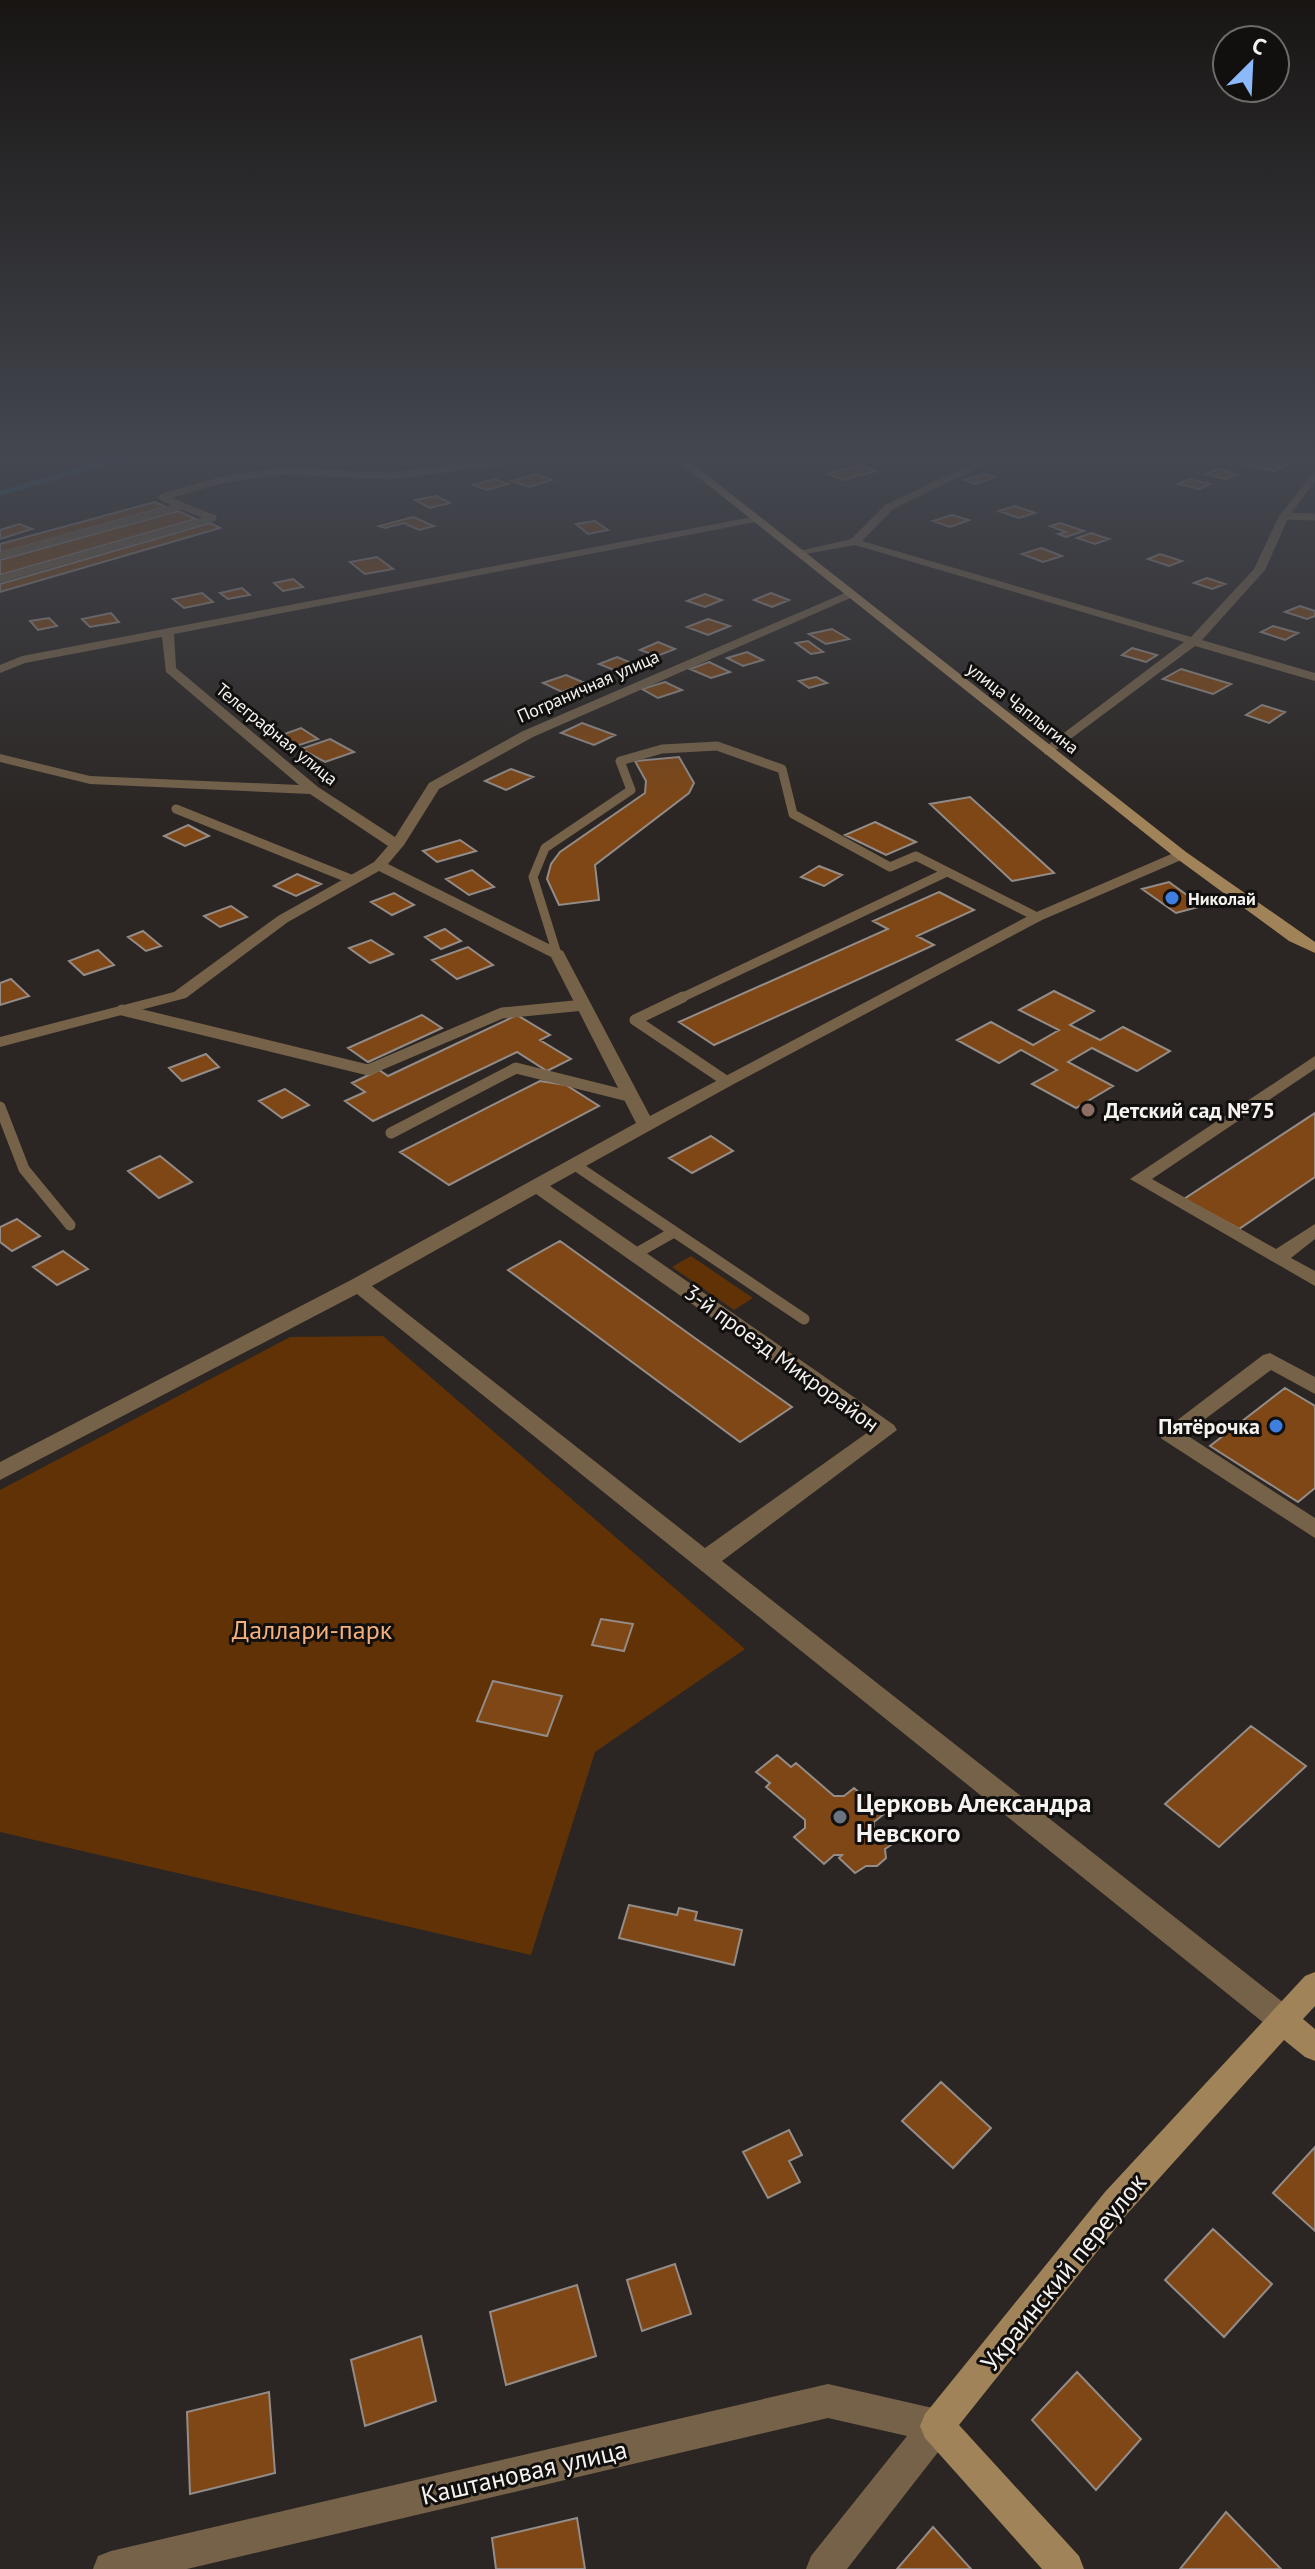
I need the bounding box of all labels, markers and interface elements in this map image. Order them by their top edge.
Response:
north arrow [1211,24,1291,104]
text: С [1248,30,1270,61]
street label: Пограничная улица [513,644,663,728]
street label: улица Чаплыгина [962,657,1084,759]
street label: Телеграфная улица [211,678,343,790]
place label: Николай [1188,887,1256,910]
marker: Николай [1163,889,1181,907]
place label: Детский сад №75 [1104,1096,1275,1124]
marker: Детский сад №75 [1079,1101,1097,1119]
street label: 3-й проезд Микрорайон [679,1278,885,1438]
place label: Пятёрочка [1158,1412,1260,1440]
marker: Пятёрочка [1267,1417,1285,1435]
park label: Даллари-парк [232,1613,393,1646]
place label: Церковь Александра Невского [856,1786,1091,1849]
marker: Церковь Александра Невского [831,1808,849,1826]
street label: Украинский переулок [973,2166,1153,2378]
street label: Каштановая улица [418,2432,630,2512]

